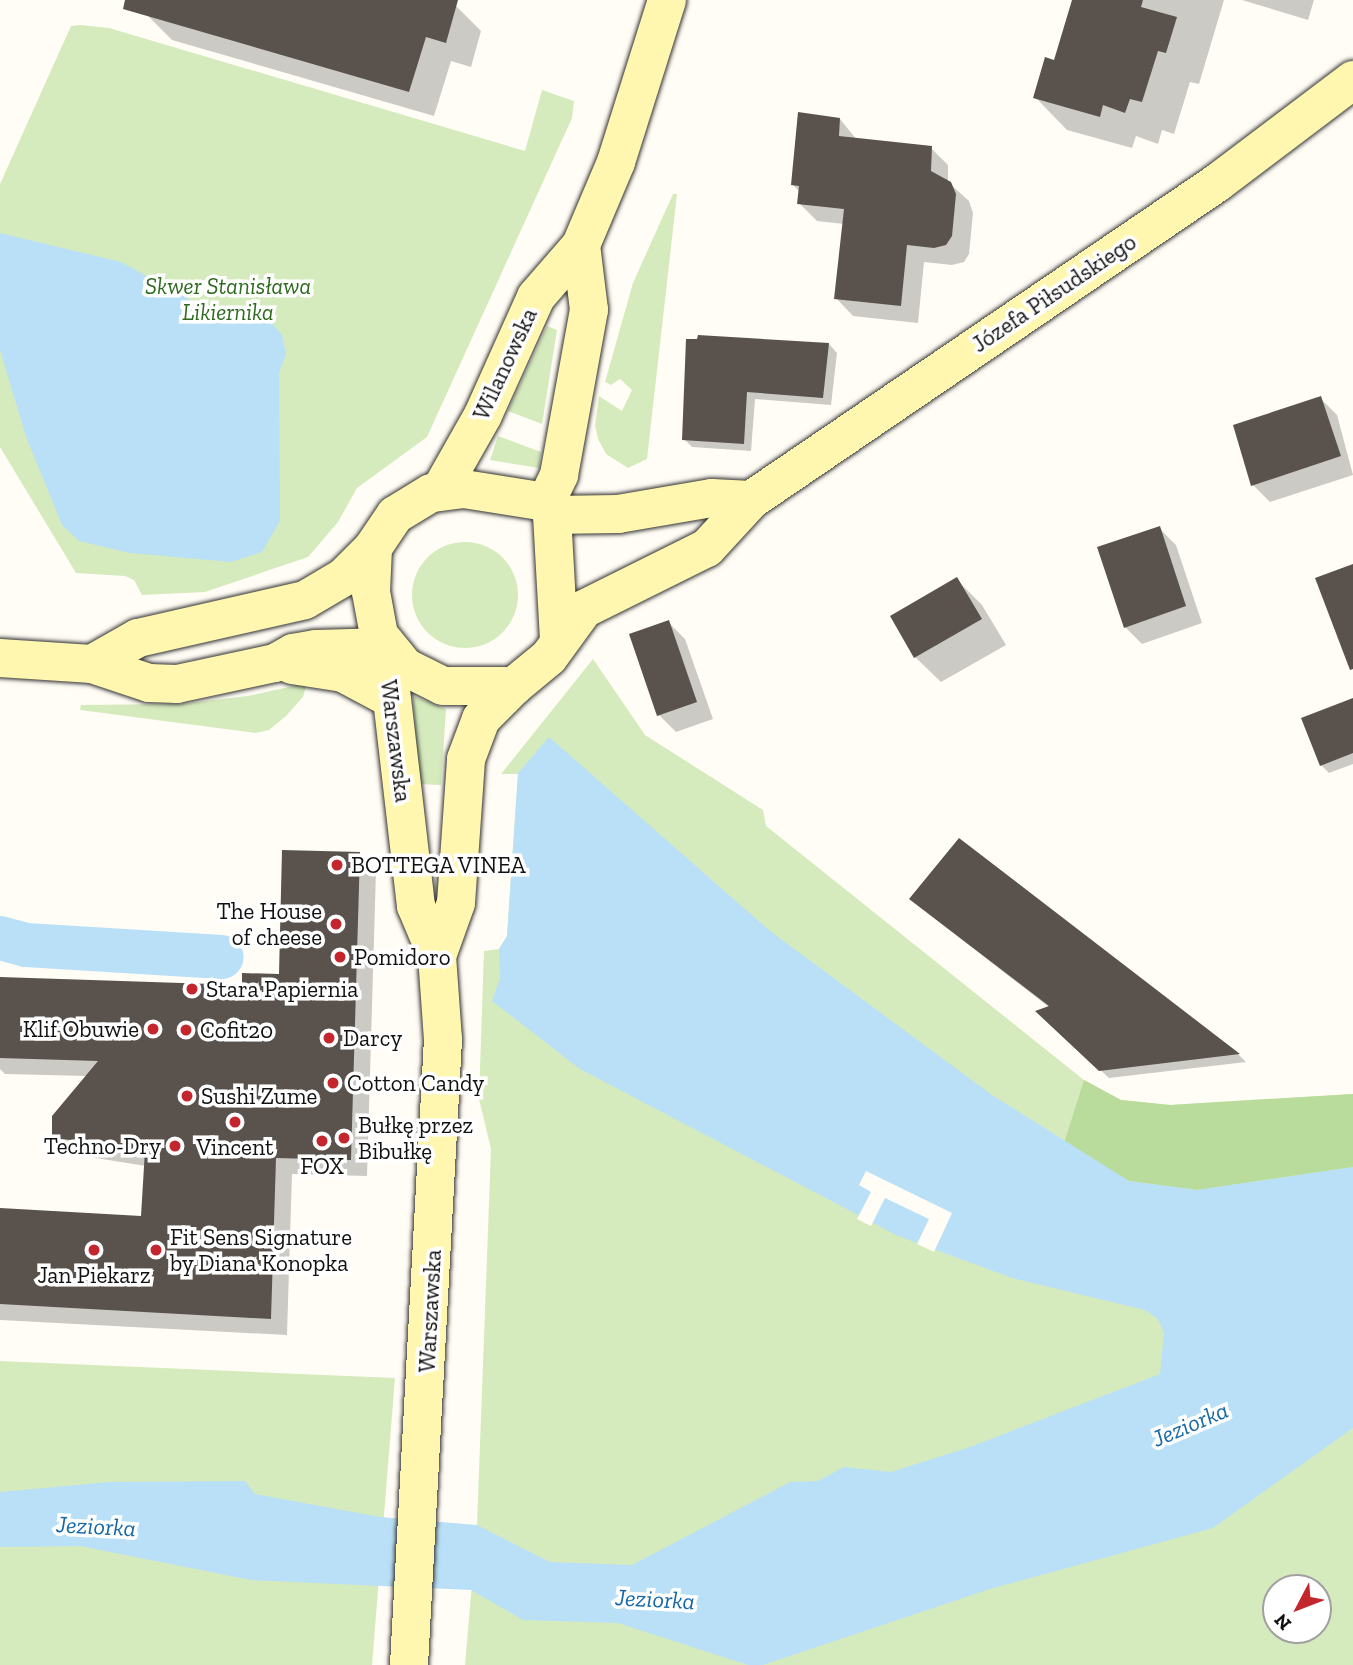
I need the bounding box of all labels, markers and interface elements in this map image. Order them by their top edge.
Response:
street label: Józefa Piłsudskiego [967,228,1141,358]
park label: Skwer Stanisława Likiernika [145,272,311,326]
street label: Wilanowska [467,304,543,424]
street label: Warszawska [375,678,417,804]
place label: BOTTEGA VINEA [351,851,527,879]
marker: BOTTEGA VINEA [329,857,345,873]
place label: The House of cheese [216,897,322,951]
marker: The House of cheese [328,916,344,932]
place label: Pomidoro [354,943,451,971]
marker: Pomidoro [332,949,348,965]
place label: Stara Papiernia [206,975,358,1003]
marker: Stara Papiernia [184,981,200,997]
place label: Klif Obuwie [23,1015,139,1043]
place label: Cofit20 [200,1016,273,1044]
marker: Klif Obuwie [145,1021,161,1037]
marker: Cofit20 [178,1022,194,1038]
place label: Darcy [343,1024,402,1052]
marker: Darcy [321,1030,337,1046]
place label: Cotton Candy [347,1069,484,1097]
marker: Cotton Candy [325,1075,341,1091]
place label: Sushi Zume [201,1082,317,1110]
marker: Sushi Zume [179,1088,195,1104]
place label: Bułkę przez Bibułkę [358,1111,473,1165]
marker: Vincent [227,1114,243,1130]
marker: Bułkę przez Bibułkę [336,1130,352,1146]
place label: Techno-Dry [44,1132,161,1160]
place label: Vincent [196,1133,274,1161]
marker: FOX [314,1133,330,1149]
marker: Techno-Dry [167,1138,183,1154]
place label: FOX [300,1152,344,1180]
place label: Fit Sens Signature by Diana Konopka [170,1223,352,1277]
marker: Jan Piekarz [86,1242,102,1258]
marker: Fit Sens Signature by Diana Konopka [148,1242,164,1258]
street label: Warszawska [413,1249,447,1373]
place label: Jan Piekarz [37,1261,151,1289]
water label: Jeziorka [1148,1395,1232,1453]
water label: Jeziorka [55,1510,137,1542]
north arrow [1262,1574,1332,1644]
water label: Jeziorka [614,1583,696,1615]
text: N [1269,1609,1296,1635]

